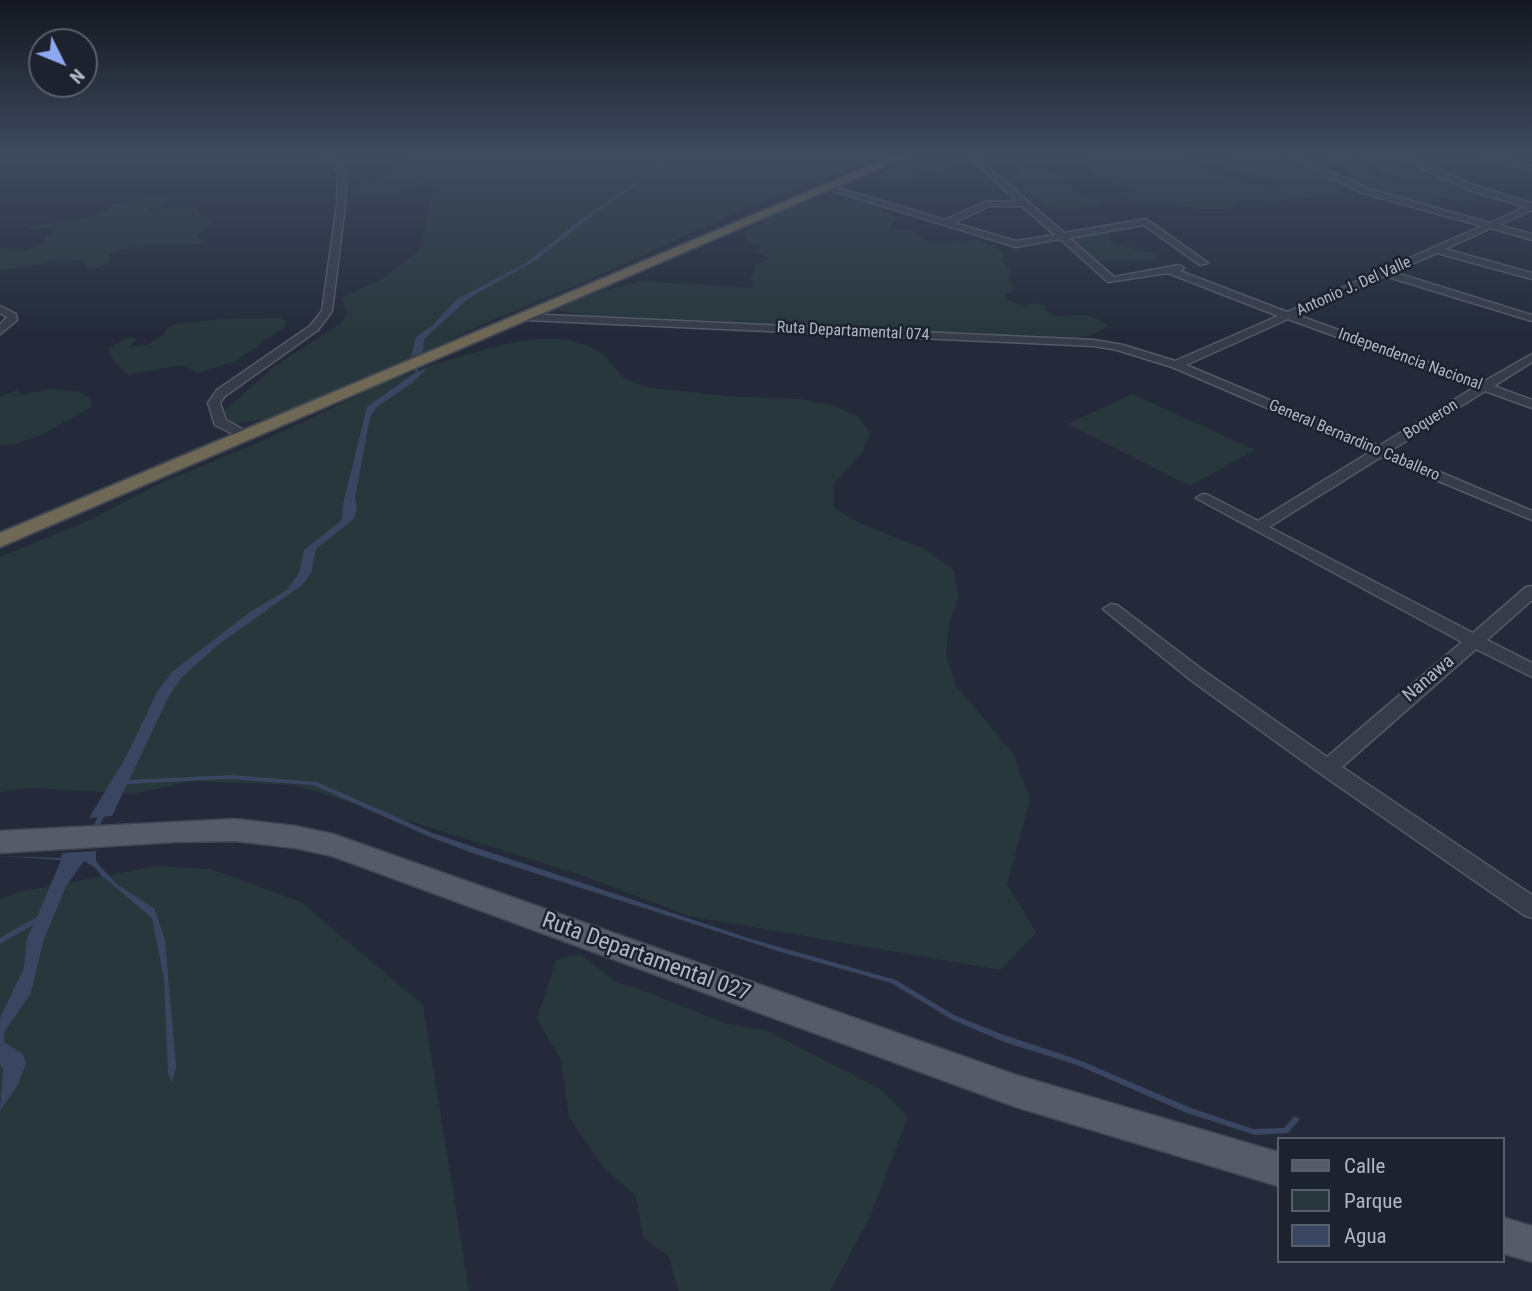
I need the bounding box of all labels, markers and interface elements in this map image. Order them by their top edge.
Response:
north arrow [28,28,98,98]
text: N [65,64,90,88]
street label: Antonio J. Del Valle [1294,253,1414,321]
street label: Ruta Departamental 074 [776,318,930,346]
street label: Independencia Nacional [1335,325,1485,395]
street label: General Bernardino Caballero [1266,396,1442,486]
street label: Boqueron [1400,396,1462,444]
street label: Nanawa [1399,651,1459,707]
street label: Ruta Departamental 027 [538,907,754,1009]
legend [1276,1137,1504,1263]
text: Calle [1344,1154,1385,1178]
text: Parque [1344,1189,1402,1213]
text: Agua [1344,1224,1387,1248]

